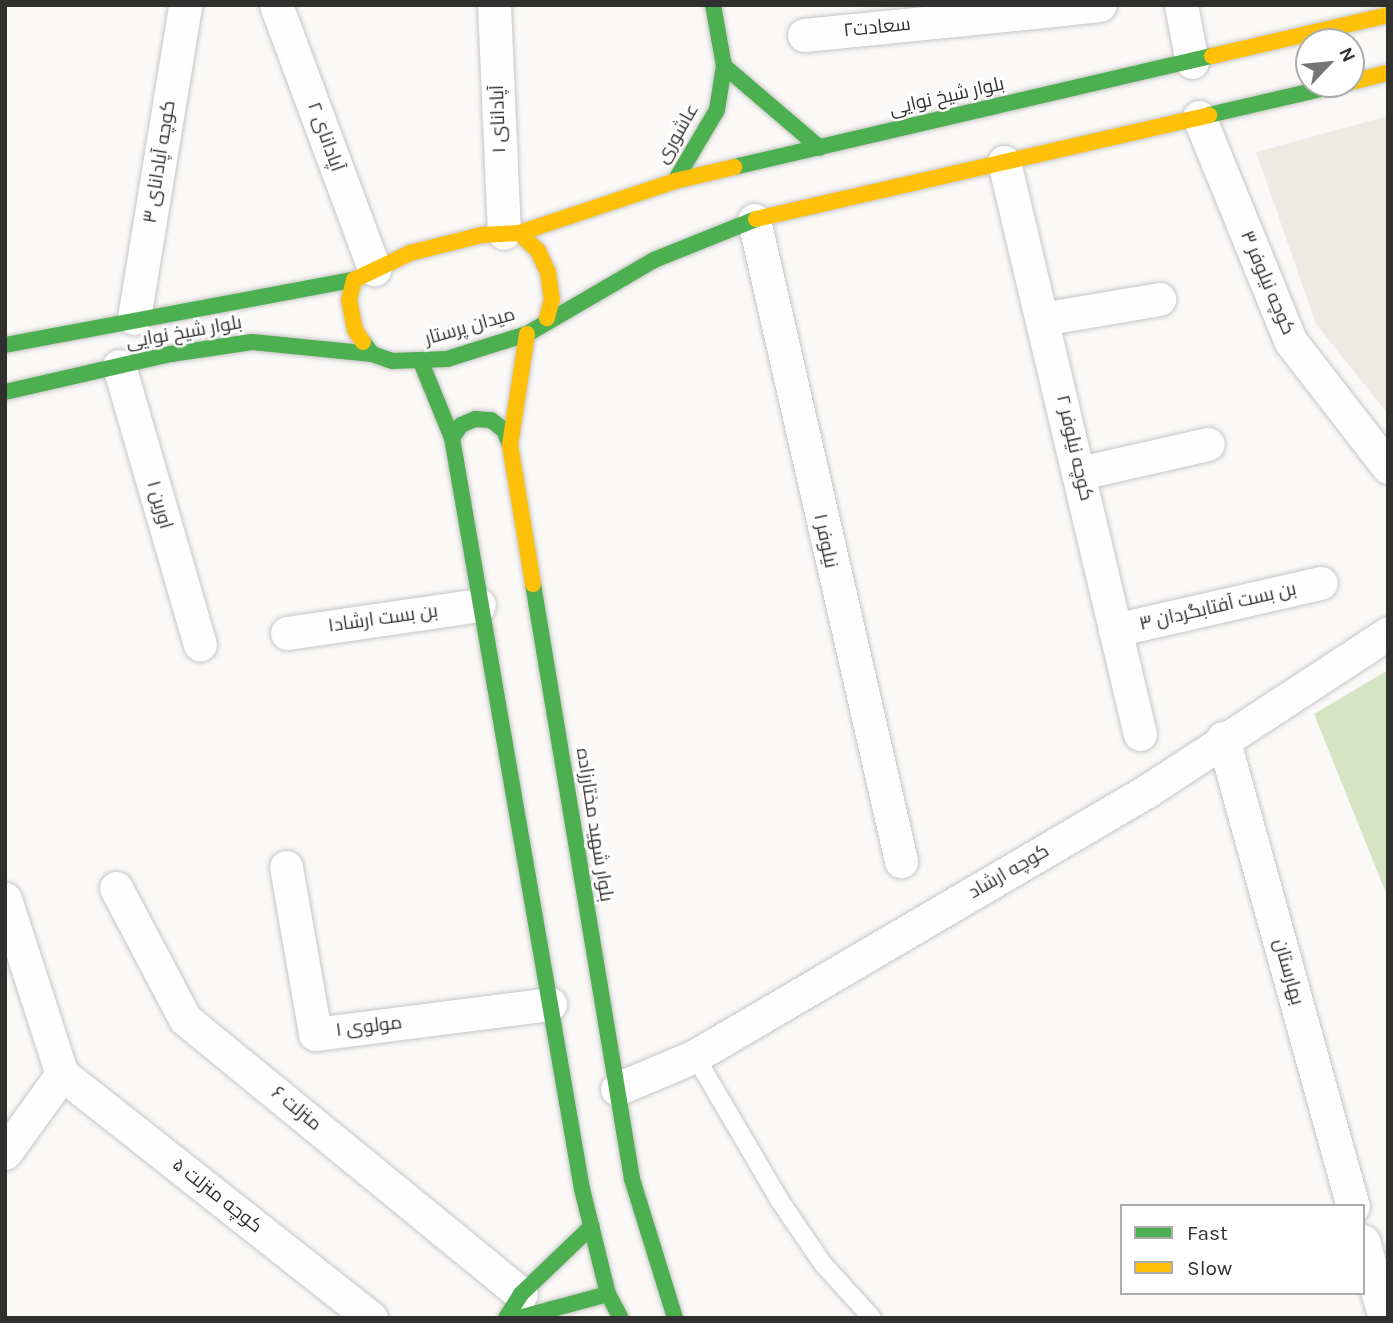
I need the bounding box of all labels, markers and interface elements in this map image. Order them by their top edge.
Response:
street label: سعادت۲ [842,13,912,43]
north arrow [1295,28,1365,98]
text: N [1334,44,1360,66]
street label: بلوار شیخ نوایی [887,73,1007,121]
street label: آپادانای ۱ [486,85,512,153]
street label: کوچه آپادانای ۳ [139,99,181,225]
street label: آپادانای ۲ [302,99,348,175]
street label: عاشوری [652,100,704,168]
street label: کوچه نیلوفر ۳ [1235,227,1299,339]
street label: میدان پرستار [422,303,518,351]
street label: بلوار شیخ نوایی [124,312,244,354]
street label: کوچه نیلوفر ۲ [1051,393,1097,503]
street label: اورین ۱ [141,478,177,532]
street label: ۱ نیلوفر [808,512,842,570]
street label: بن بست آفتابگردان ۳ [1137,578,1299,636]
street label: بن بست ارشاد۱ [327,600,439,638]
street label: بلوار شهید مختارزاده [571,747,617,903]
street label: کوچه ارشاد [965,840,1053,904]
street label: بهارستان [1268,936,1308,1008]
street label: مولوی ۱ [334,1012,404,1042]
street label: منزلت ۶ [266,1082,326,1136]
street label: کوچه منزلت ۵ [167,1154,267,1238]
legend [1120,1204,1365,1295]
text: Fast [1187,1221,1228,1245]
text: Slow [1187,1256,1232,1280]

